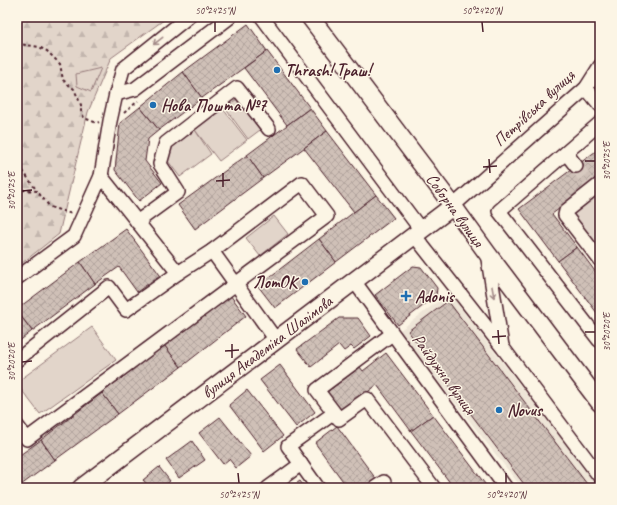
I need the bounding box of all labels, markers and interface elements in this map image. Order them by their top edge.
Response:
text: 50°24'25"N [195,4,237,17]
text: 50°24'20"N [462,4,504,17]
one-way arrow [152,37,163,46]
place label: Thrash! Траш! [285,60,374,81]
street label: Петрівська вулиця [489,64,580,151]
marker: Thrash! Траш! [272,65,282,75]
place label: Нова Пошта №7 [161,95,268,116]
marker: Нова Пошта №7 [148,100,158,110]
text: 30°20'25"E [600,140,613,180]
street label: Соборна вулиця [421,169,489,252]
text: 30°20'25"E [5,170,18,210]
place label: ЛотОК [253,272,300,293]
marker: ЛотОК [300,277,310,287]
one-way arrow [489,285,497,298]
place label: Adonis [415,286,456,307]
street label: вулиця Академіка Шалімова [197,290,337,403]
marker: Adonis [400,290,412,302]
text: 30°20'20"E [600,311,613,351]
street label: Райдужна вулиця [408,330,481,420]
text: 30°20'20"E [5,341,18,381]
place label: Novus [507,400,544,421]
marker: Novus [494,405,504,415]
text: 50°24'25"N [219,488,261,501]
text: 50°24'20"N [486,488,528,501]

